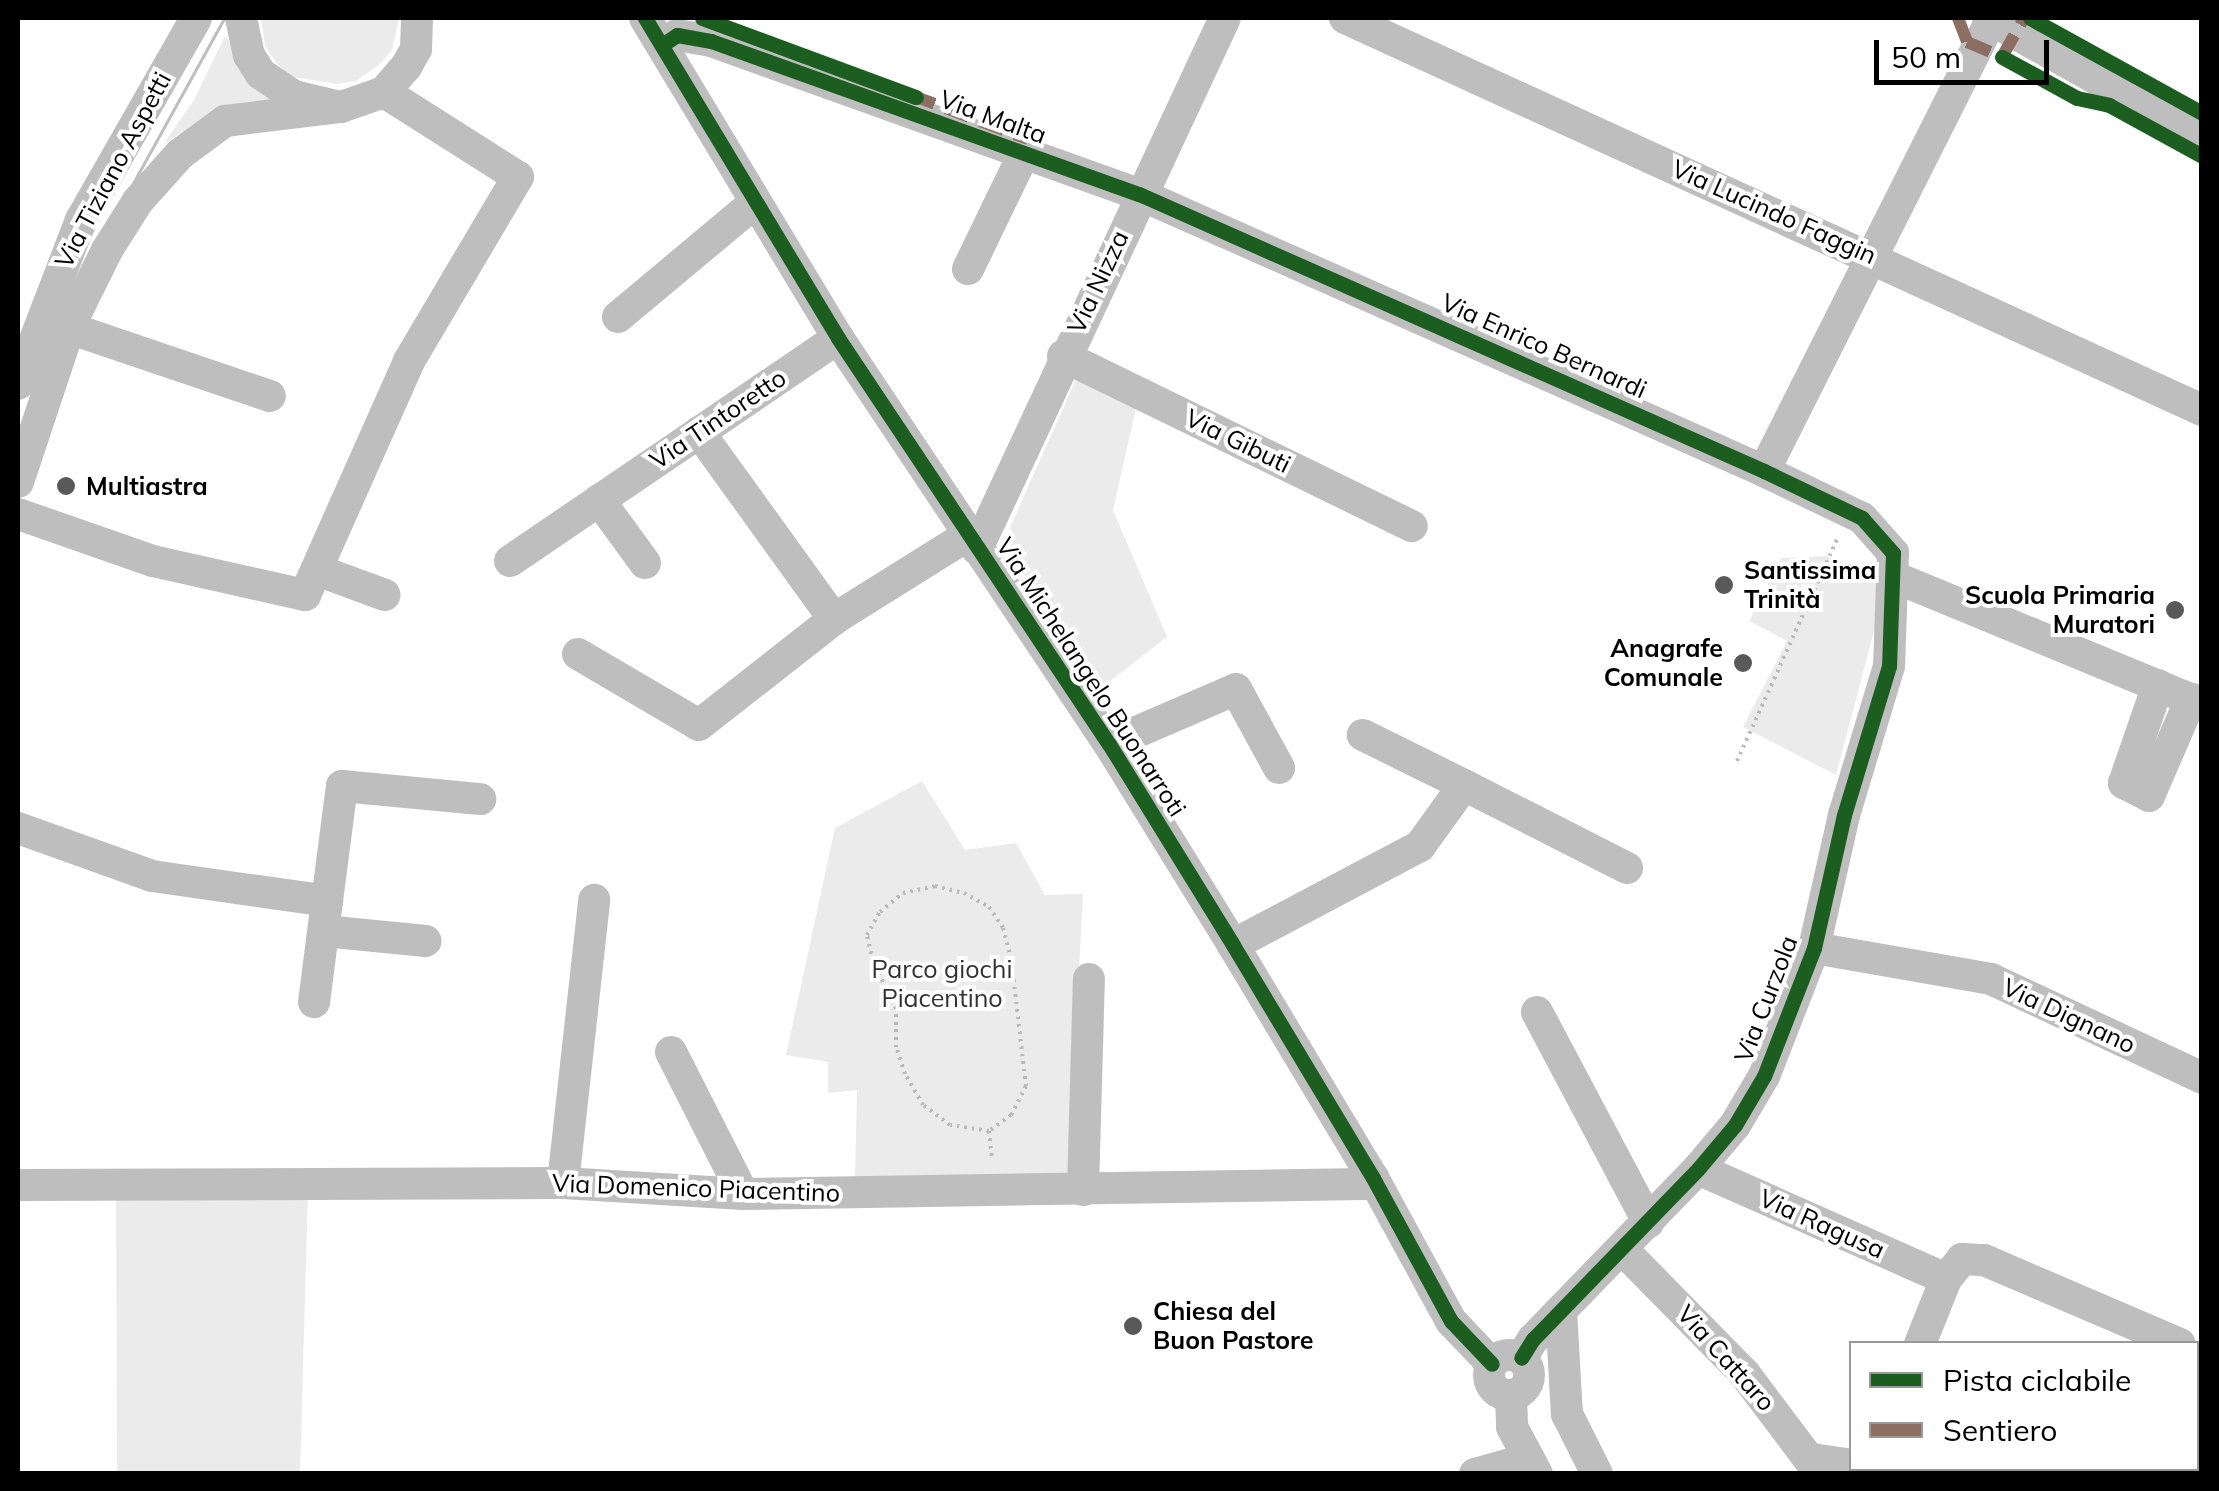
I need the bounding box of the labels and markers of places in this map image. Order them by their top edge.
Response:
place label: Multiastra [86,471,208,501]
marker: Multiastra [55,475,77,497]
place label: Santissima Trinità [1744,556,1876,615]
marker: Santissima Trinità [1713,574,1735,596]
place label: Scuola Primaria Muratori [1965,581,2155,640]
marker: Scuola Primaria Muratori [2164,599,2186,621]
place label: Anagrafe Comunale [1604,634,1723,693]
marker: Anagrafe Comunale [1732,652,1754,674]
place label: Chiesa del Buon Pastore [1153,1297,1313,1356]
marker: Chiesa del Buon Pastore [1122,1315,1144,1337]

